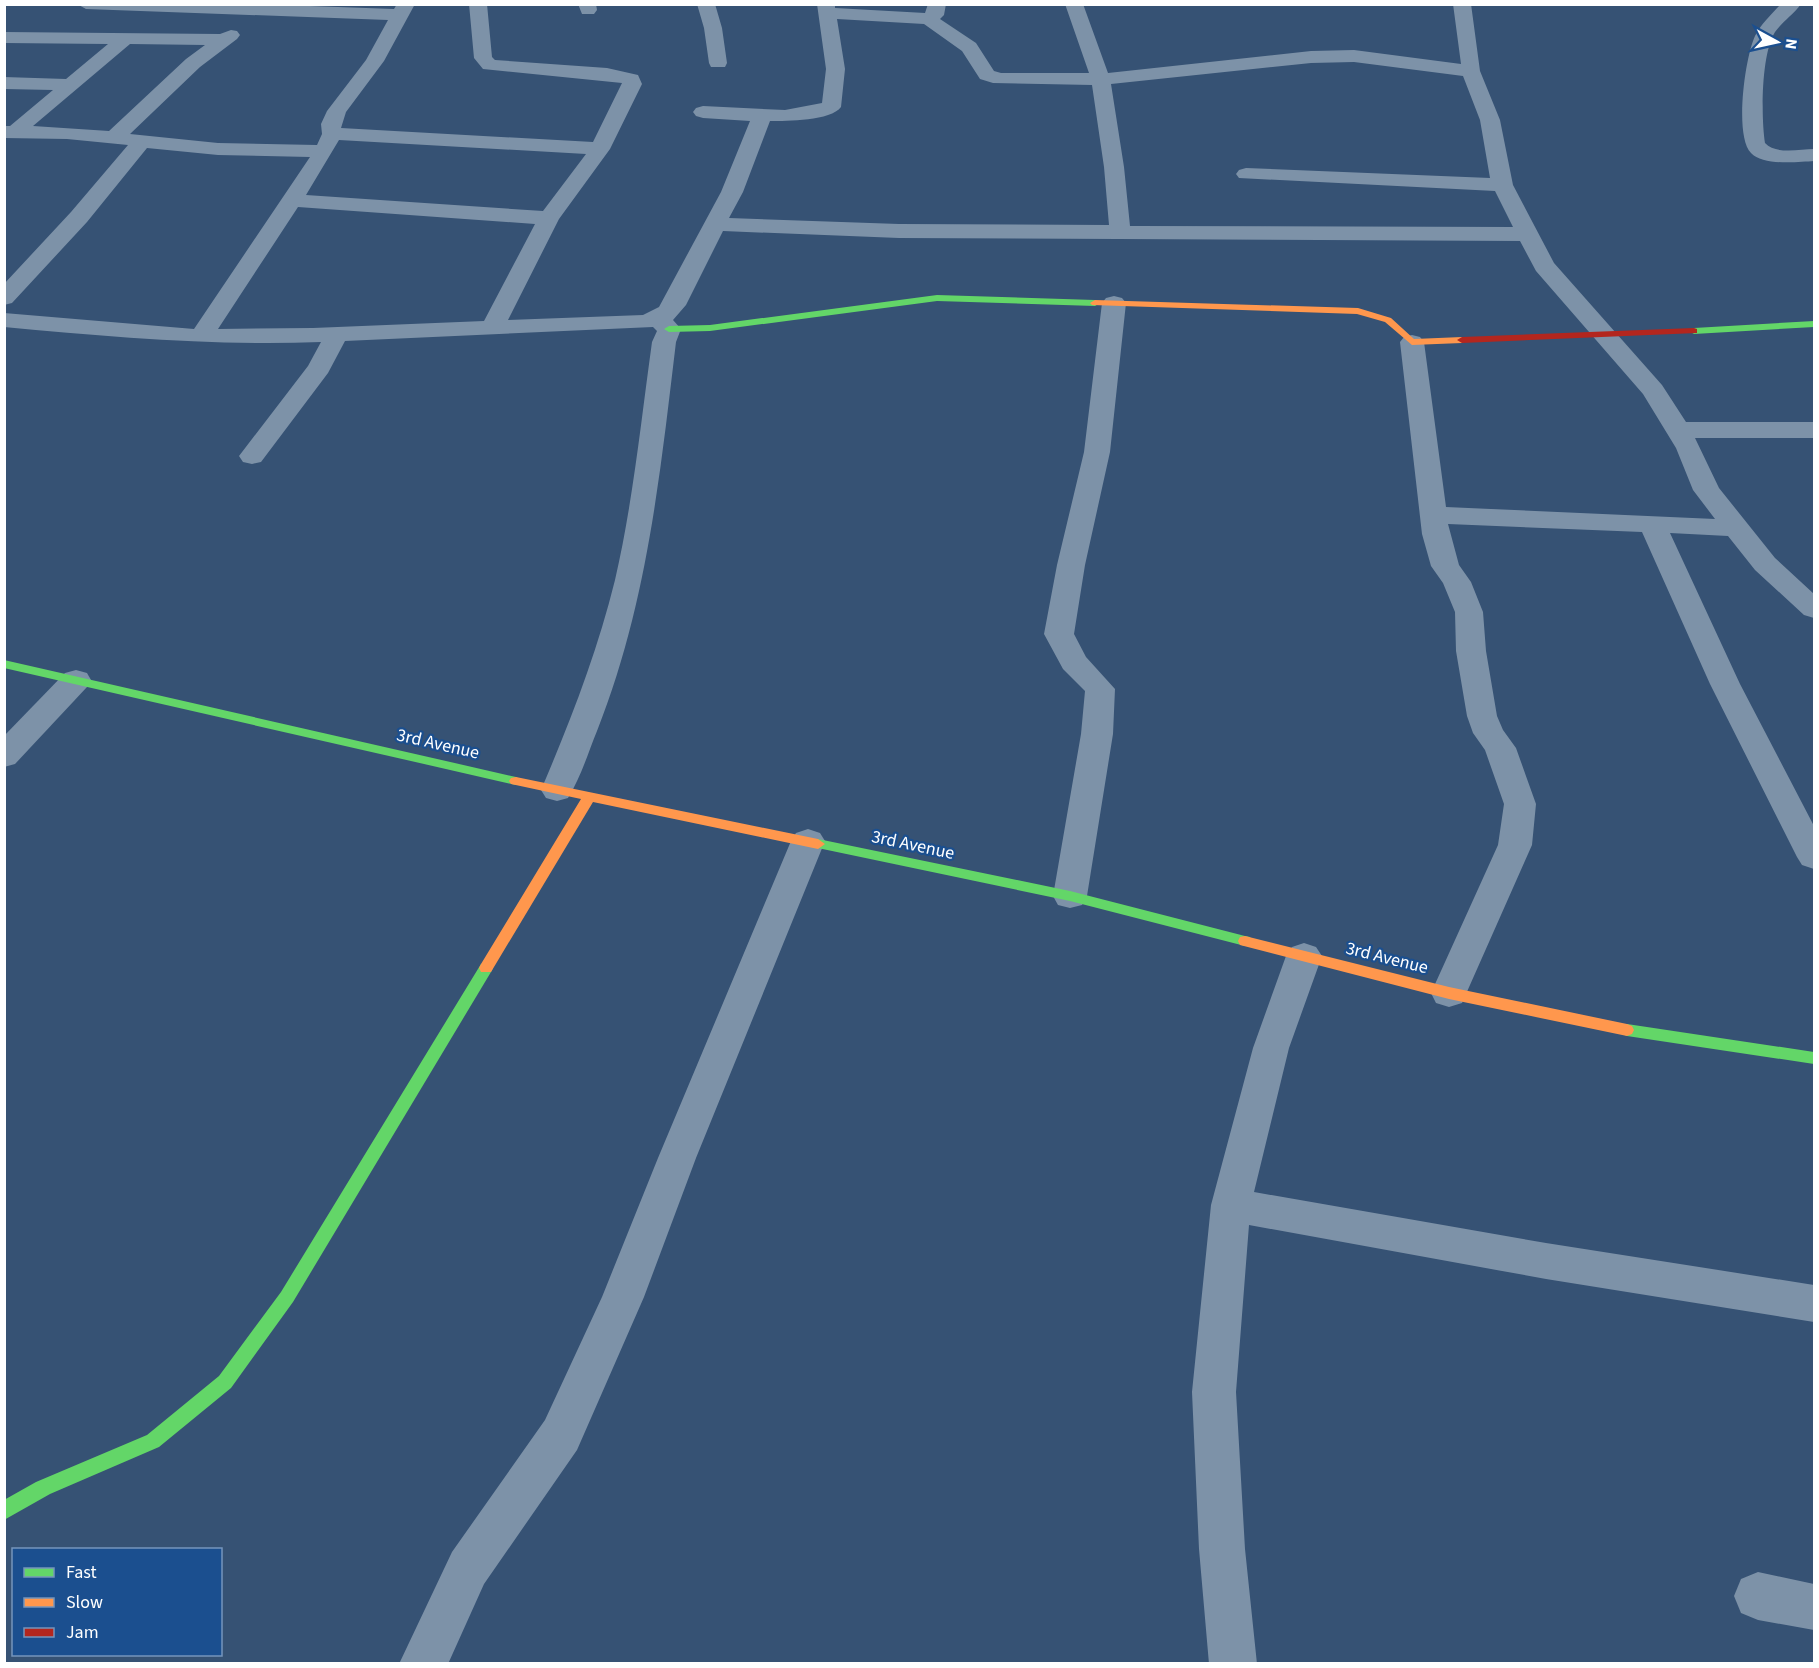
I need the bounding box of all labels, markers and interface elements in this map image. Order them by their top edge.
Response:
north arrow [1747,12,1807,72]
text: N [1779,37,1802,51]
street label: 3rd Avenue [394,722,482,766]
street label: 3rd Avenue [869,824,957,866]
street label: 3rd Avenue [1343,936,1431,980]
legend [12,1548,222,1656]
text: Fast [66,1560,97,1585]
text: Slow [66,1590,103,1615]
text: Jam [66,1620,99,1645]

